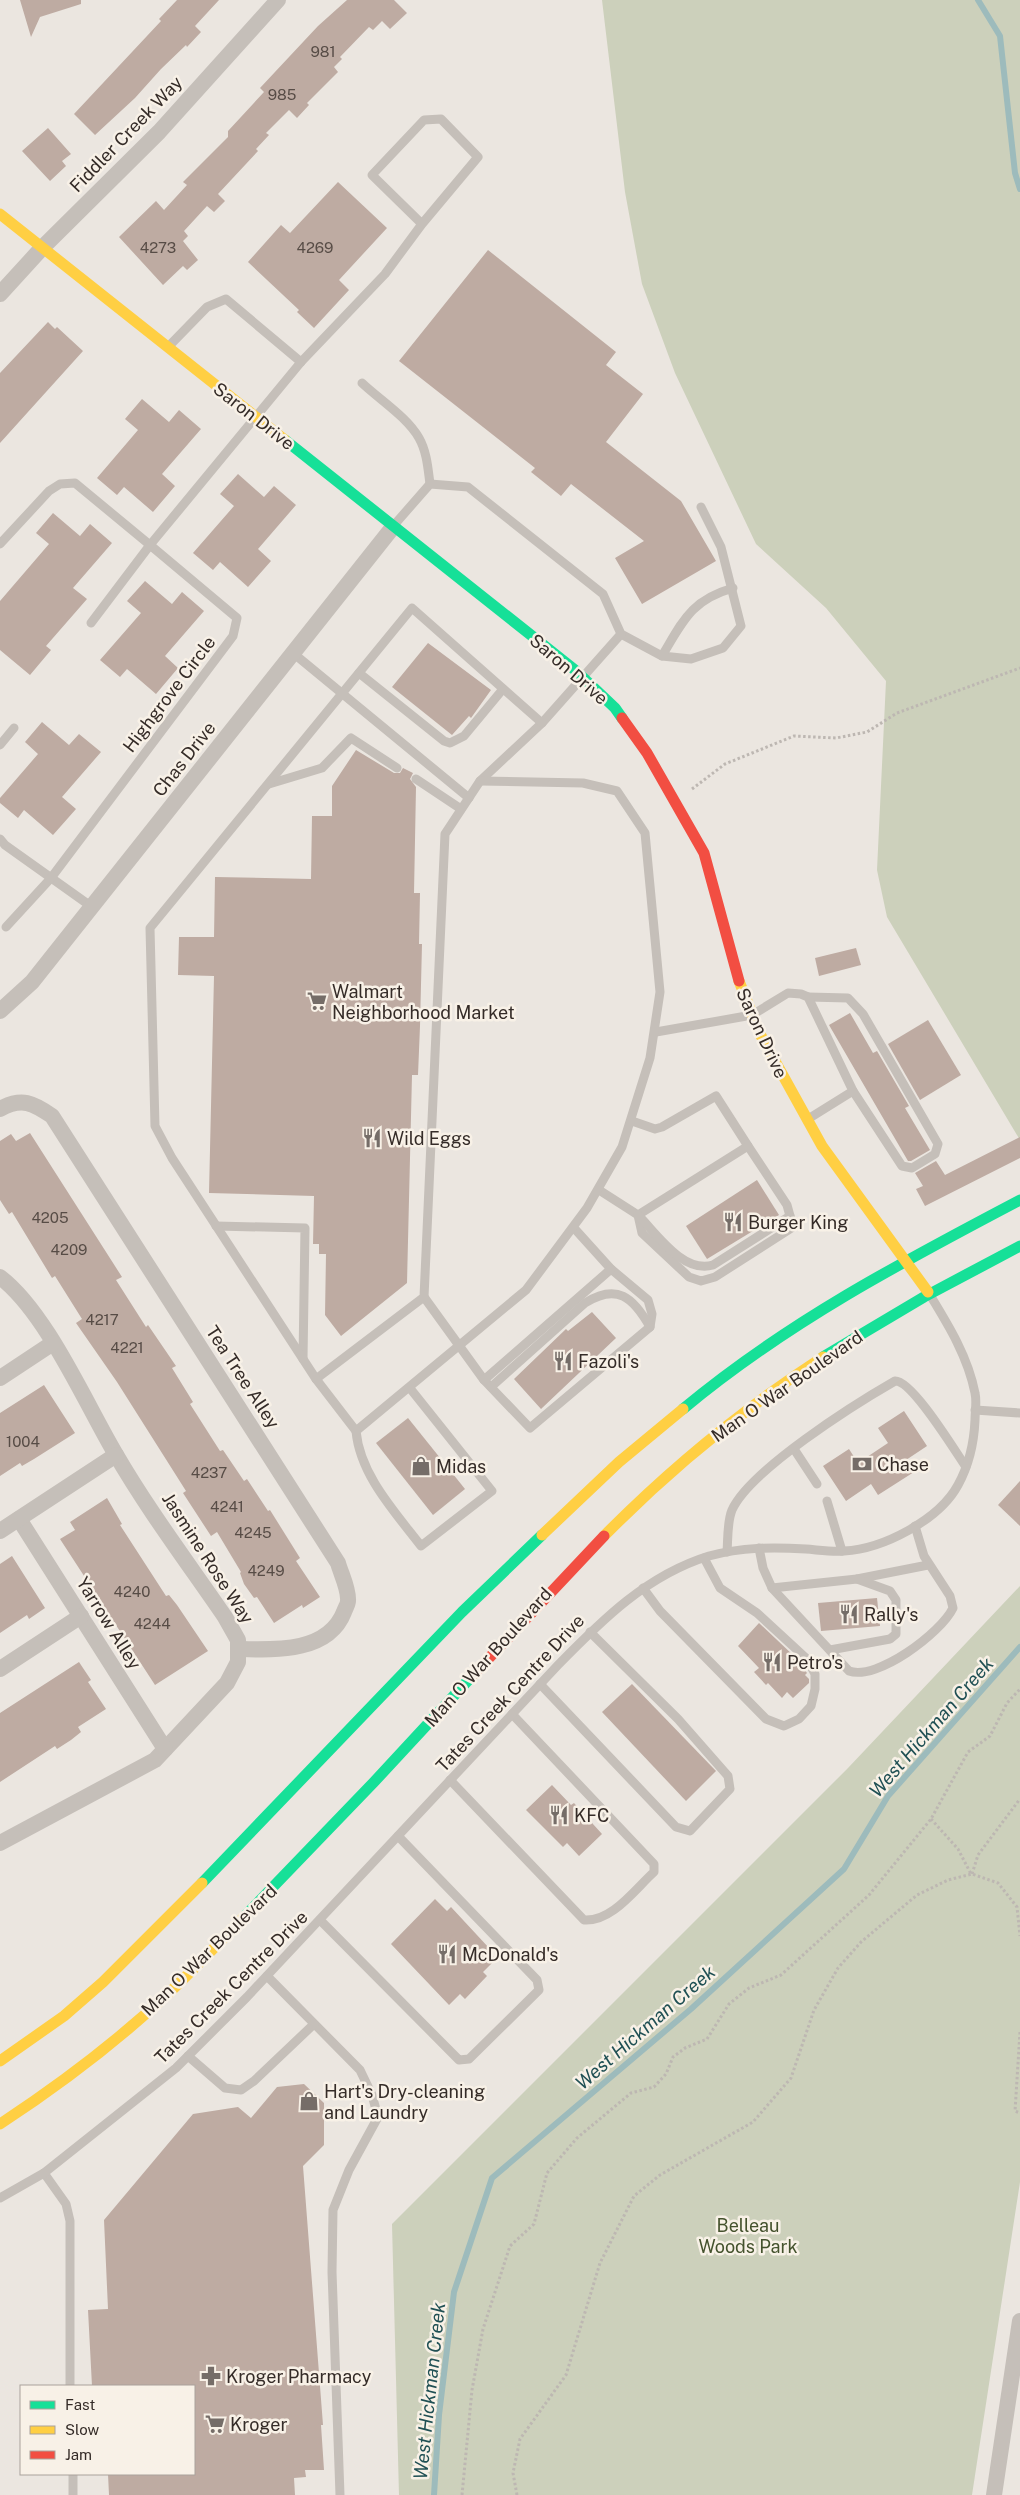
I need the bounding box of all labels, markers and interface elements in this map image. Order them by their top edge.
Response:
house number: 981 [310,43,336,60]
street label: Fiddler Creek Way [65,72,187,196]
house number: 985 [268,86,296,103]
house number: 4273 [140,239,176,256]
house number: 4269 [297,239,333,256]
street label: Saron Drive [209,378,299,454]
street label: Saron Drive [526,629,612,709]
street label: Highgrove Circle [118,632,220,756]
street label: Chas Drive [148,717,220,801]
place label: Walmart Neighborhood Market [332,981,515,1023]
street label: Saron Drive [732,985,792,1081]
supermarket icon: Walmart Neighborhood Market [306,990,328,1012]
restaurant icon: Wild Eggs [361,1127,383,1149]
place label: Wild Eggs [387,1128,471,1149]
house number: 4205 [31,1209,69,1226]
restaurant icon: Burger King [722,1211,744,1233]
place label: Burger King [748,1212,848,1233]
house number: 4209 [51,1241,87,1258]
house number: 4217 [85,1311,119,1328]
street label: Tea Tree Alley [202,1322,284,1433]
street label: Man O War Boulevard [707,1326,867,1446]
house number: 4221 [110,1339,144,1356]
restaurant icon: Fazoli's [552,1350,574,1372]
place label: Fazoli's [578,1351,639,1372]
house number: 1004 [6,1433,40,1450]
bank icon: Chase [851,1453,873,1475]
place label: Chase [877,1454,929,1475]
shop icon: Midas [410,1455,432,1477]
place label: Midas [436,1456,486,1477]
house number: 4237 [191,1464,227,1481]
street label: Jasmine Rose Way [158,1489,258,1628]
house number: 4241 [210,1498,244,1515]
house number: 4245 [234,1524,272,1541]
house number: 4249 [247,1562,285,1579]
street label: Yarrow Alley [72,1573,146,1673]
house number: 4240 [114,1583,150,1600]
street label: Man O War Boulevard [420,1583,556,1731]
restaurant icon: Rally's [838,1603,860,1625]
place label: Rally's [864,1604,918,1625]
street label: Tates Creek Centre Drive [432,1610,588,1776]
house number: 4244 [133,1615,171,1632]
restaurant icon: Petro's [761,1651,783,1673]
place label: Petro's [787,1652,843,1673]
water label: West Hickman Creek [864,1652,998,1801]
restaurant icon: KFC [548,1804,570,1826]
place label: KFC [574,1805,609,1826]
street label: Man O War Boulevard [137,1880,281,2020]
street label: Tates Creek Centre Drive [150,1906,312,2068]
restaurant icon: McDonald's [436,1943,458,1965]
place label: McDonald's [462,1944,558,1965]
water label: West Hickman Creek [571,1960,720,2094]
place label: Hart's Dry-cleaning and Laundry [324,2081,485,2123]
shop icon: Hart's Dry-cleaning and Laundry [298,2090,320,2112]
park label: Belleau Woods Park [698,2215,798,2257]
water label: West Hickman Creek [409,2301,449,2481]
pharmacy icon: Kroger Pharmacy [200,2365,222,2387]
place label: Kroger Pharmacy [226,2366,372,2387]
legend [20,2385,195,2475]
text: Fast [65,2396,95,2413]
supermarket icon: Kroger [204,2413,226,2435]
place label: Kroger [230,2414,287,2435]
text: Slow [65,2421,100,2438]
text: Jam [65,2446,92,2463]

